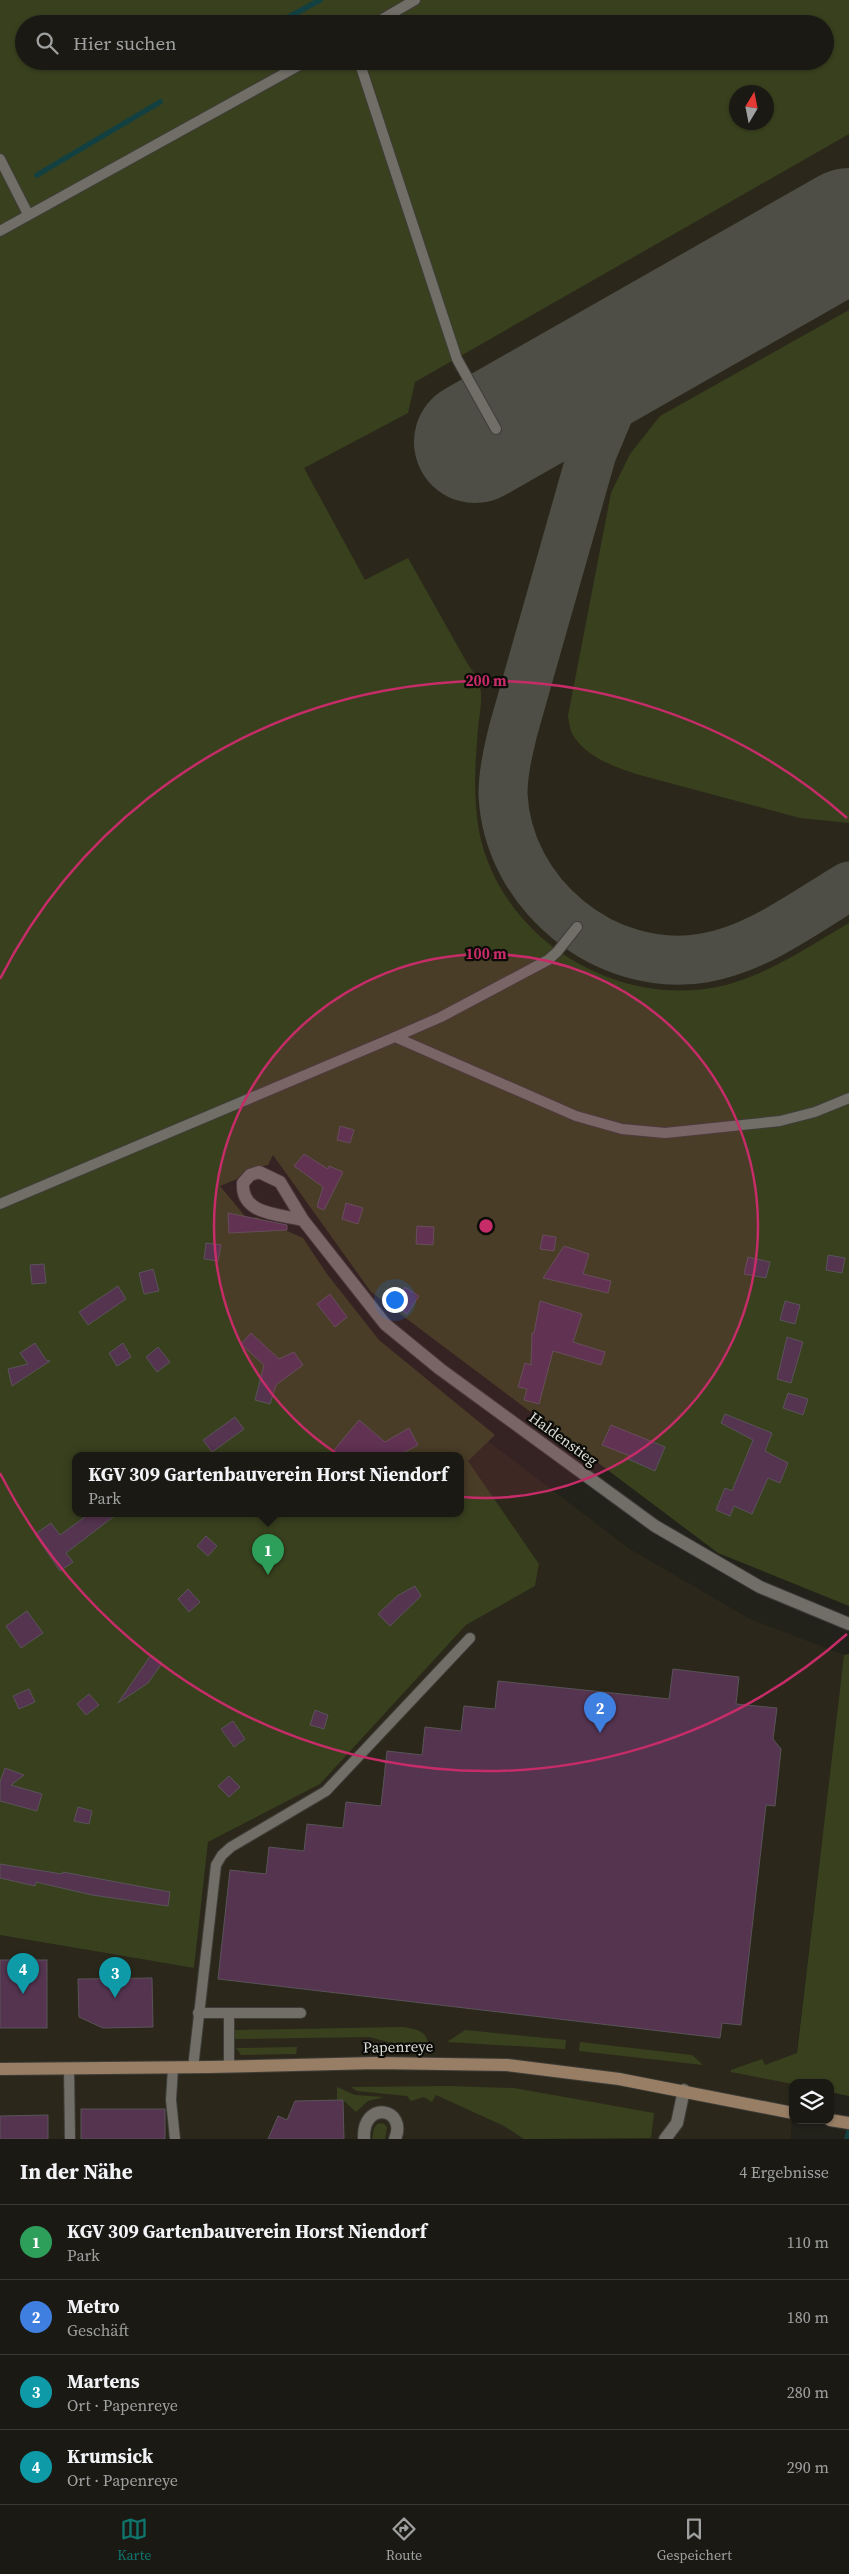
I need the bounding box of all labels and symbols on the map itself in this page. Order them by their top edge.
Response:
north arrow [729,85,774,130]
text: 200 m [465,670,507,691]
text: 100 m [465,943,507,964]
centre of rings [477,1217,495,1235]
your location [382,1287,408,1313]
street label: Haldenstieg [525,1407,602,1471]
pin: 1 [252,1534,284,1575]
pin: 2 [584,1692,616,1733]
pin: 4 [7,1953,39,1994]
pin: 3 [99,1957,131,1998]
street label: Papenreye [363,2035,434,2058]

